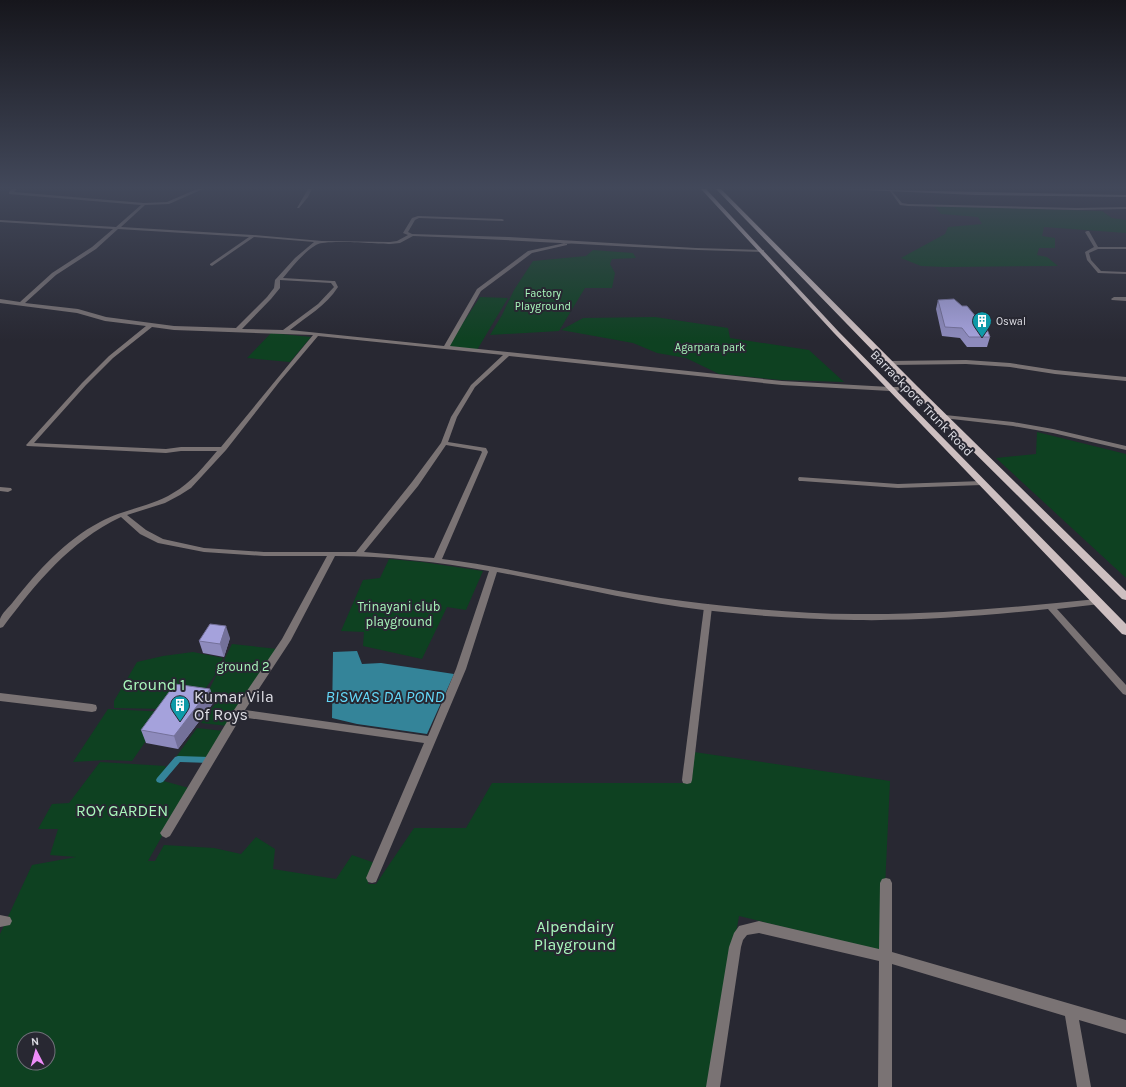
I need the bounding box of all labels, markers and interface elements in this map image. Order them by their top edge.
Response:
park label: Factory Playground [515,287,571,313]
building icon: Oswal [971,310,993,338]
place label: Oswal [996,315,1026,328]
park label: Agarpara park [675,341,745,354]
street label: Barrackpore Trunk Road [868,347,976,459]
park label: Trinayani club playground [357,599,441,629]
park label: ground 2 [216,659,270,674]
park label: Ground 1 [123,675,185,694]
water label: BISWAS DA POND [325,686,445,706]
place label: Kumar Vila Of Roys [194,687,274,724]
building icon: Kumar Vila Of Roys [169,694,191,722]
park label: ROY GARDEN [76,801,168,820]
park label: Alpendairy Playground [534,917,616,954]
north arrow [16,1031,56,1071]
text: N [30,1035,40,1048]

